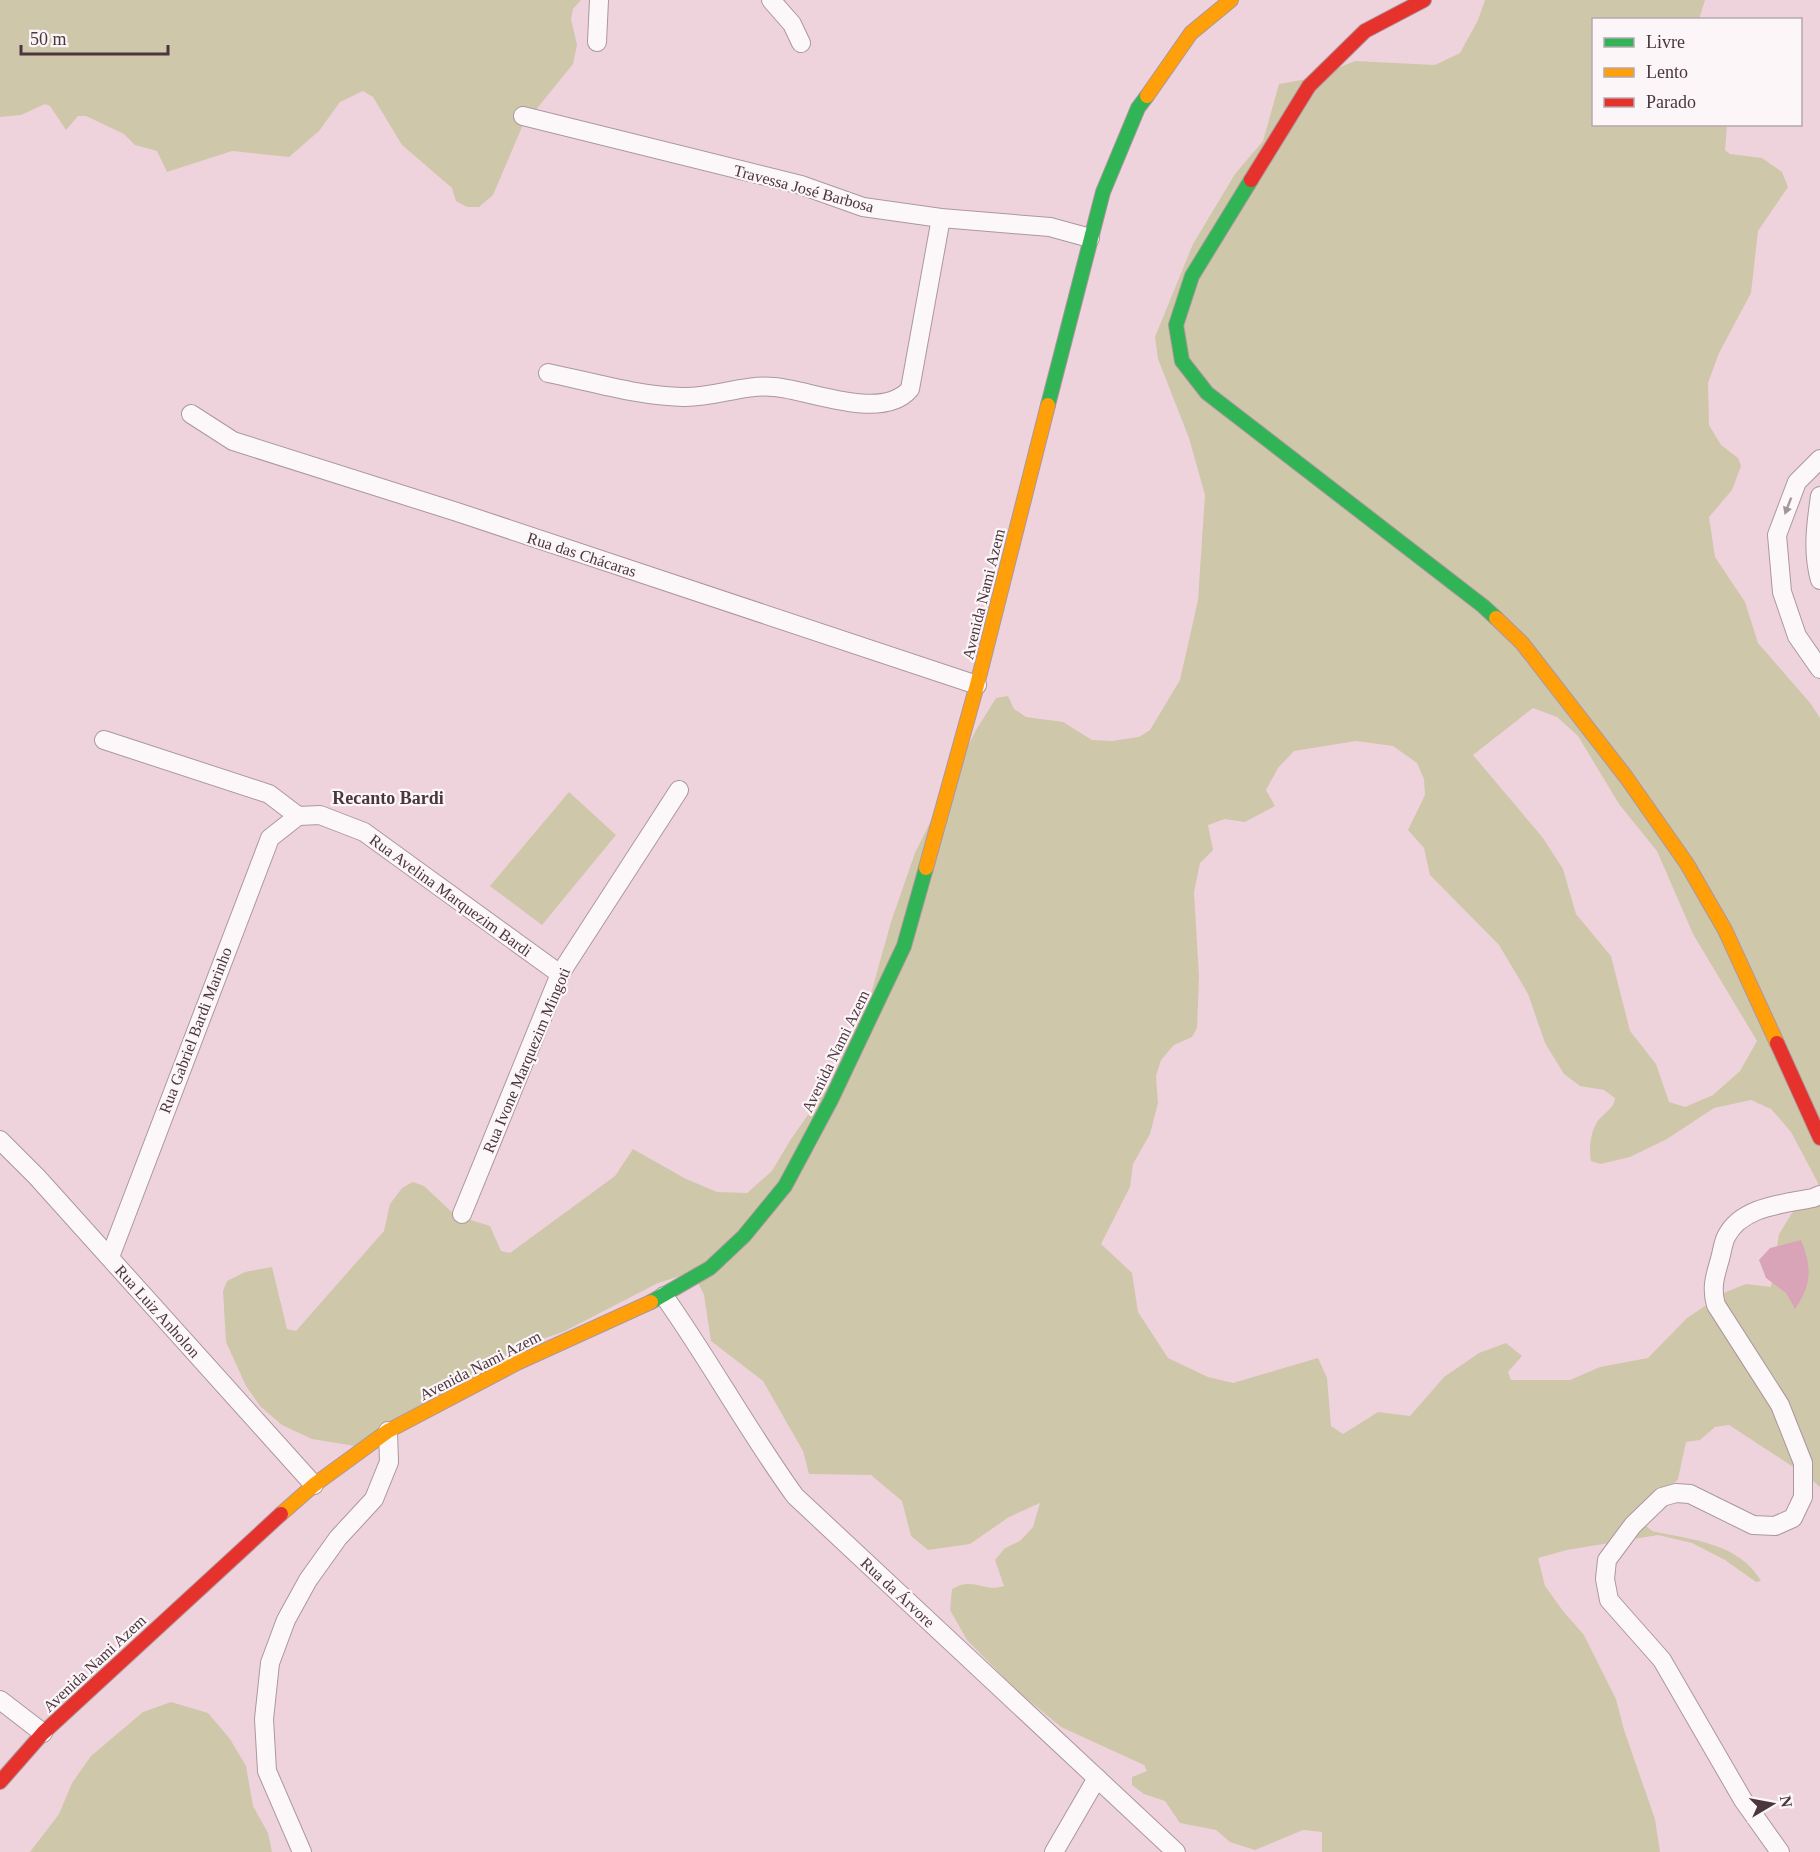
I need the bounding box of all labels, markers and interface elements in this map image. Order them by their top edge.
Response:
scale bar [21,18,168,56]
legend [1592,18,1802,126]
text: 50 m [30,29,67,49]
text: Livre [1646,32,1685,52]
text: Lento [1646,62,1688,82]
text: Parado [1646,92,1696,112]
street label: Travessa José Barbosa [732,162,876,215]
one-way arrow [1782,498,1792,516]
street label: Avenida Nami Azem [959,527,1008,661]
street label: Rua das Chácaras [525,529,639,580]
district label: Recanto Bardi [332,788,444,808]
street label: Rua Avelina Marquezim Bardi [366,831,535,961]
street label: Rua Gabriel Bardi Marinho [156,945,235,1116]
street label: Rua Ivone Marquezim Mingoti [480,965,574,1156]
street label: Avenida Nami Azem [798,987,873,1115]
street label: Rua Luiz Anholon [112,1262,203,1361]
street label: Avenida Nami Azem [417,1327,544,1403]
street label: Rua da Árvore [857,1553,939,1631]
street label: Avenida Nami Azem [40,1611,149,1715]
north arrow [1742,1774,1802,1834]
text: N [1777,1794,1796,1809]

